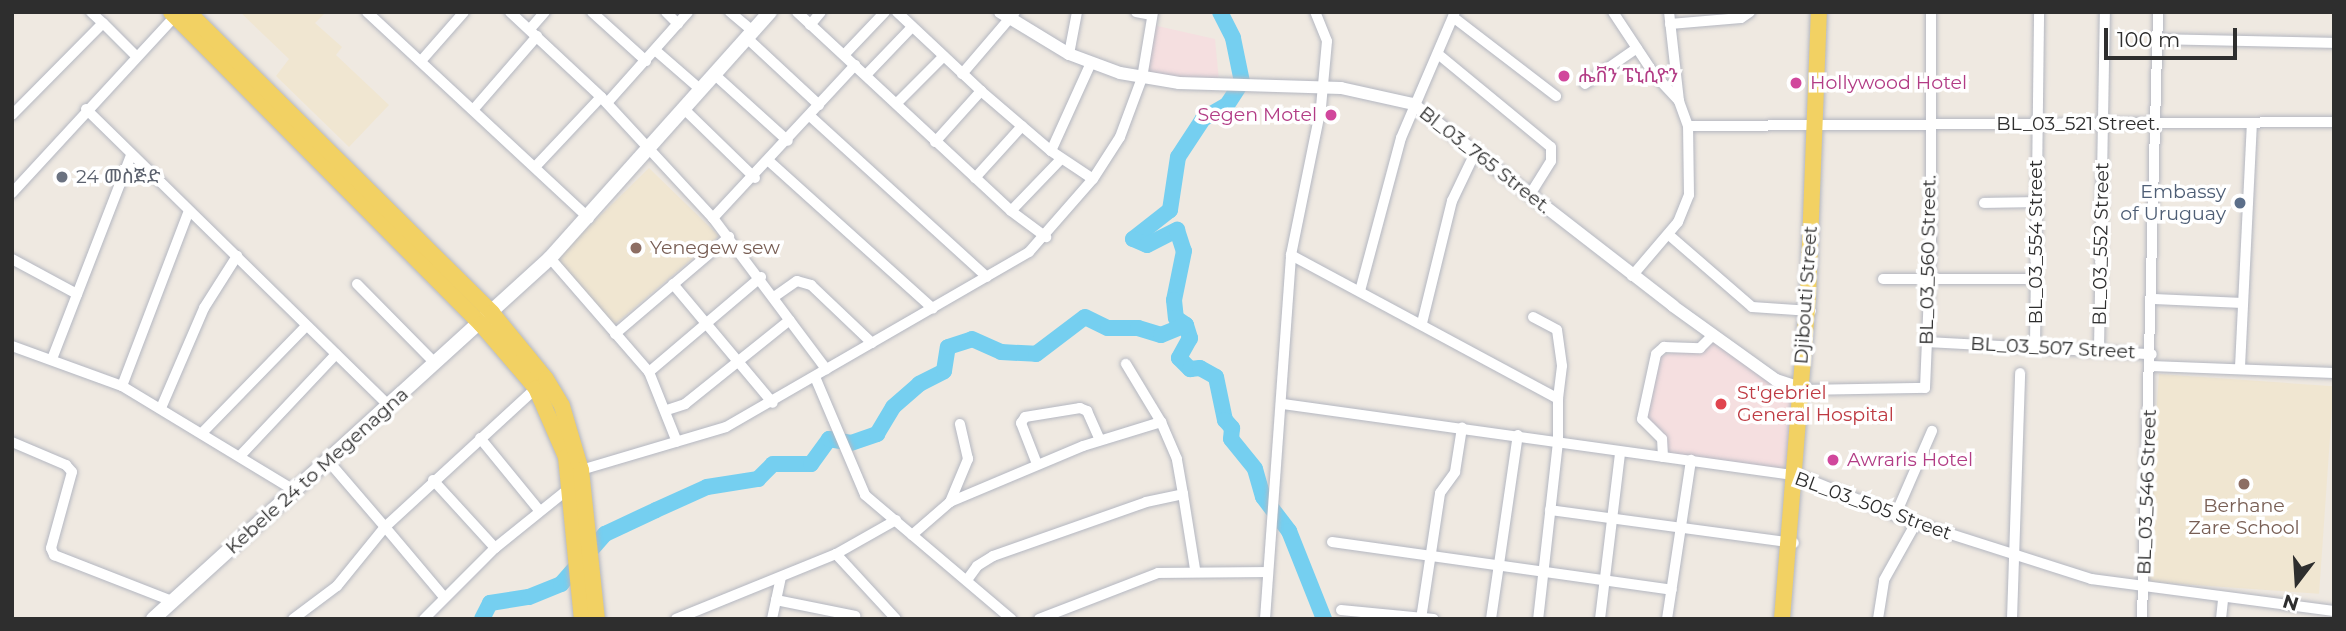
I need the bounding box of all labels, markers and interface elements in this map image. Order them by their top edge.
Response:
scale bar [2108,14,2241,58]
text: 100 m [2117,27,2180,52]
place label: ሔቨን ፔኒሲዮን [1578,65,1678,87]
marker: ሔቨን ፔኒሲዮን [1556,68,1572,84]
place label: Hollywood Hotel [1810,72,1967,94]
marker: Hollywood Hotel [1788,75,1804,91]
street label: Bl_03_765 Street. [1415,101,1555,219]
place label: Segen Motel [1198,104,1317,126]
marker: Segen Motel [1323,107,1339,123]
street label: BL_03_521 Street. [1996,113,2160,135]
street label: BL_03_554 Street [2025,159,2047,325]
street label: BL_03_552 Street [2088,162,2114,326]
place label: 24 መስጅድ [76,166,161,188]
marker: 24 መስጅድ [54,169,70,185]
street label: BL_03_560 Street. [1915,175,1941,345]
place label: Embassy of Uruguay [2120,181,2226,225]
marker: Embassy of Uruguay [2232,195,2248,211]
street label: Djibouti Street [1790,225,1822,365]
place label: Yenegew sew [650,237,780,259]
marker: Yenegew sew [628,240,644,256]
street label: BL_03_507 Street [1970,332,2136,364]
place label: St'gebriel General Hospital [1737,382,1894,426]
street label: Kebele 24 to Megenagna [221,383,413,559]
marker: St'gebriel General Hospital [1711,394,1731,414]
street label: BL_03_546 Street [2133,409,2161,575]
place label: Awraris Hotel [1847,449,1973,471]
marker: Awraris Hotel [1825,452,1841,468]
street label: BL_03_505 Street [1792,467,1954,545]
marker: Berhane Zare School [2236,476,2252,492]
place label: Berhane Zare School [2188,495,2300,539]
north arrow [2262,547,2332,617]
text: N [2280,589,2301,616]

